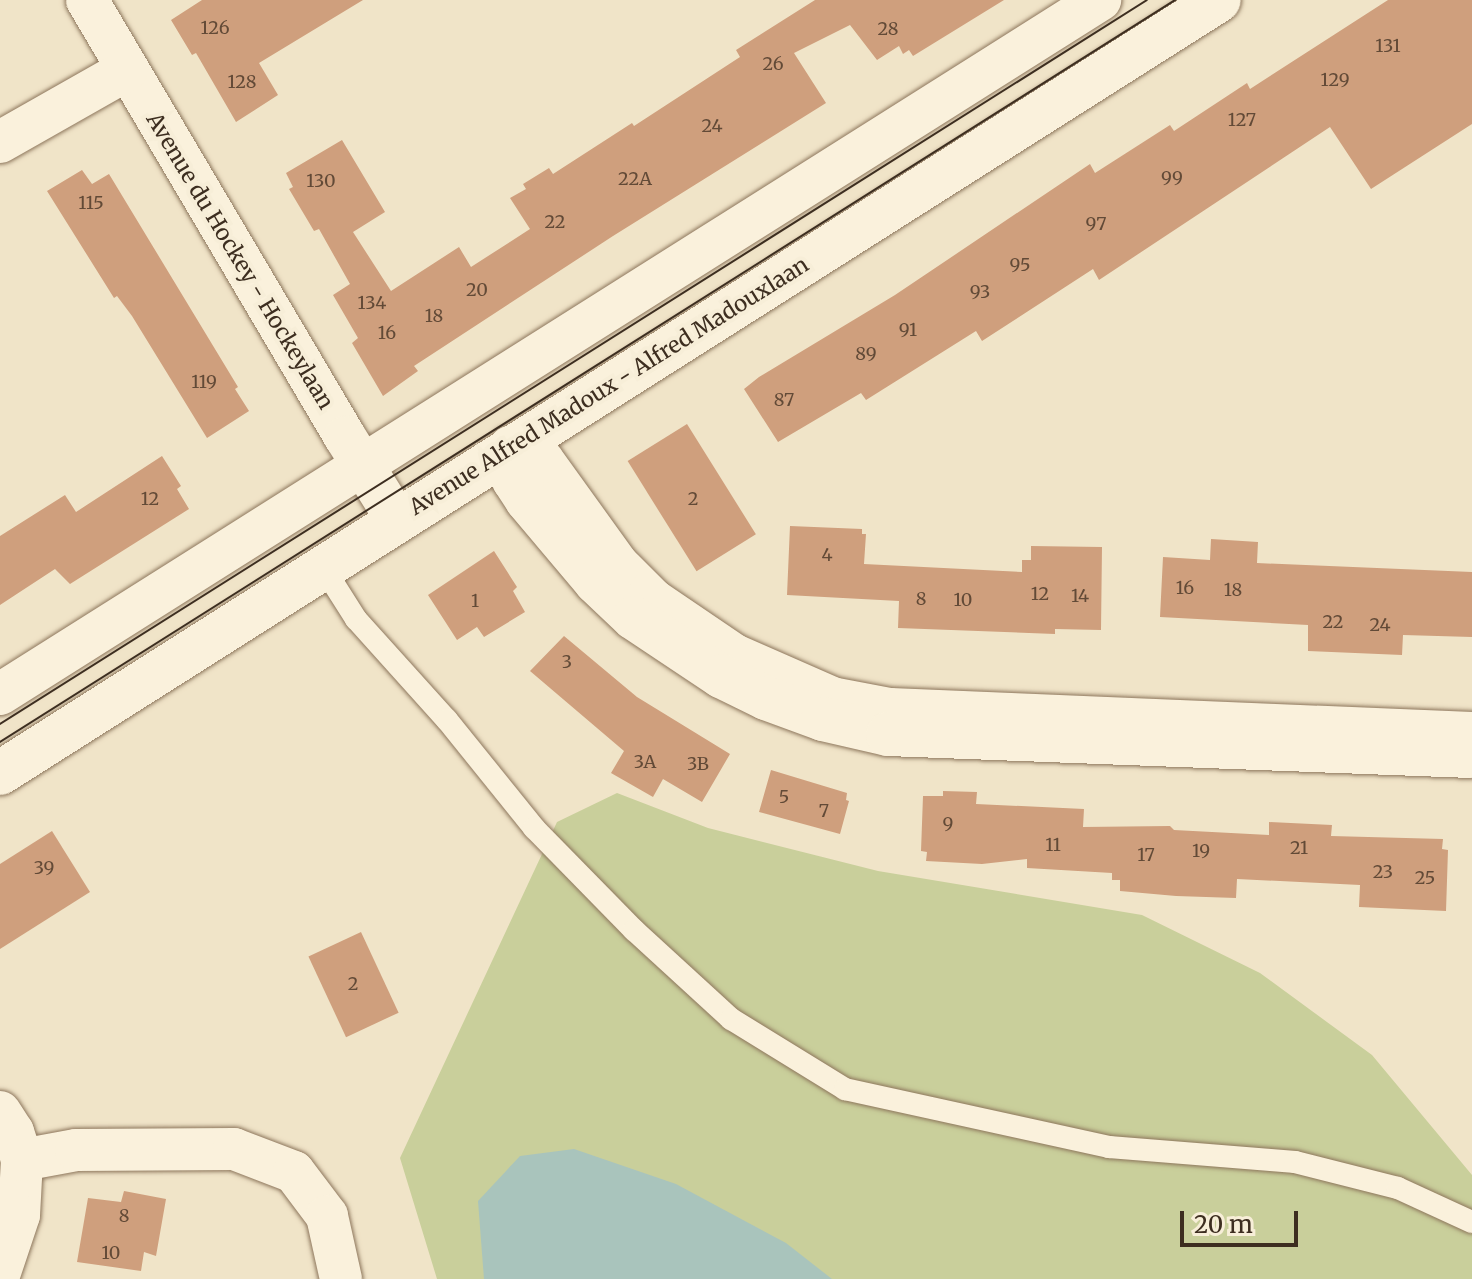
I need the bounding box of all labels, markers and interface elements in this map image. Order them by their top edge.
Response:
house number: 126 [200,17,230,39]
house number: 28 [877,18,899,40]
house number: 131 [1375,35,1401,57]
house number: 26 [762,53,784,75]
house number: 129 [1320,69,1350,91]
house number: 128 [227,71,257,93]
street label: Avenue du Hockey - Hockeylaan [141,108,339,414]
house number: 127 [1228,109,1256,131]
house number: 24 [701,115,723,137]
house number: 99 [1161,167,1183,189]
house number: 22A [618,168,652,190]
house number: 130 [306,170,336,192]
house number: 115 [78,192,104,214]
house number: 22 [544,211,566,233]
house number: 97 [1086,213,1106,235]
street label: Avenue Alfred Madoux - Alfred Madouxlaan [404,251,814,521]
house number: 95 [1010,254,1030,276]
house number: 20 [466,279,488,301]
house number: 93 [970,281,990,303]
house number: 134 [358,292,386,314]
house number: 18 [425,305,443,327]
house number: 91 [899,319,917,341]
house number: 16 [378,322,396,344]
house number: 89 [855,343,877,365]
house number: 119 [191,371,217,393]
house number: 87 [774,389,794,411]
house number: 12 [141,488,159,510]
house number: 2 [688,488,698,510]
house number: 4 [821,544,833,566]
house number: 16 [1176,577,1194,599]
house number: 18 [1224,579,1242,601]
house number: 12 [1031,583,1049,605]
house number: 14 [1071,585,1089,607]
house number: 8 [916,588,926,610]
house number: 10 [954,589,972,611]
house number: 1 [471,590,479,612]
house number: 22 [1322,611,1344,633]
house number: 24 [1369,614,1391,636]
house number: 3 [562,651,572,673]
house number: 3A [634,751,656,773]
house number: 3B [687,753,709,775]
house number: 5 [779,786,789,808]
house number: 7 [819,800,829,822]
house number: 9 [943,813,953,835]
house number: 11 [1045,834,1061,856]
house number: 21 [1290,837,1308,859]
house number: 19 [1192,840,1210,862]
house number: 17 [1137,844,1155,866]
house number: 39 [34,857,54,879]
house number: 23 [1373,861,1393,883]
house number: 25 [1415,867,1435,889]
house number: 2 [348,973,358,995]
scale bar [1184,1195,1302,1245]
house number: 8 [119,1205,129,1227]
text: 20 m [1194,1209,1253,1240]
house number: 10 [102,1242,120,1264]

